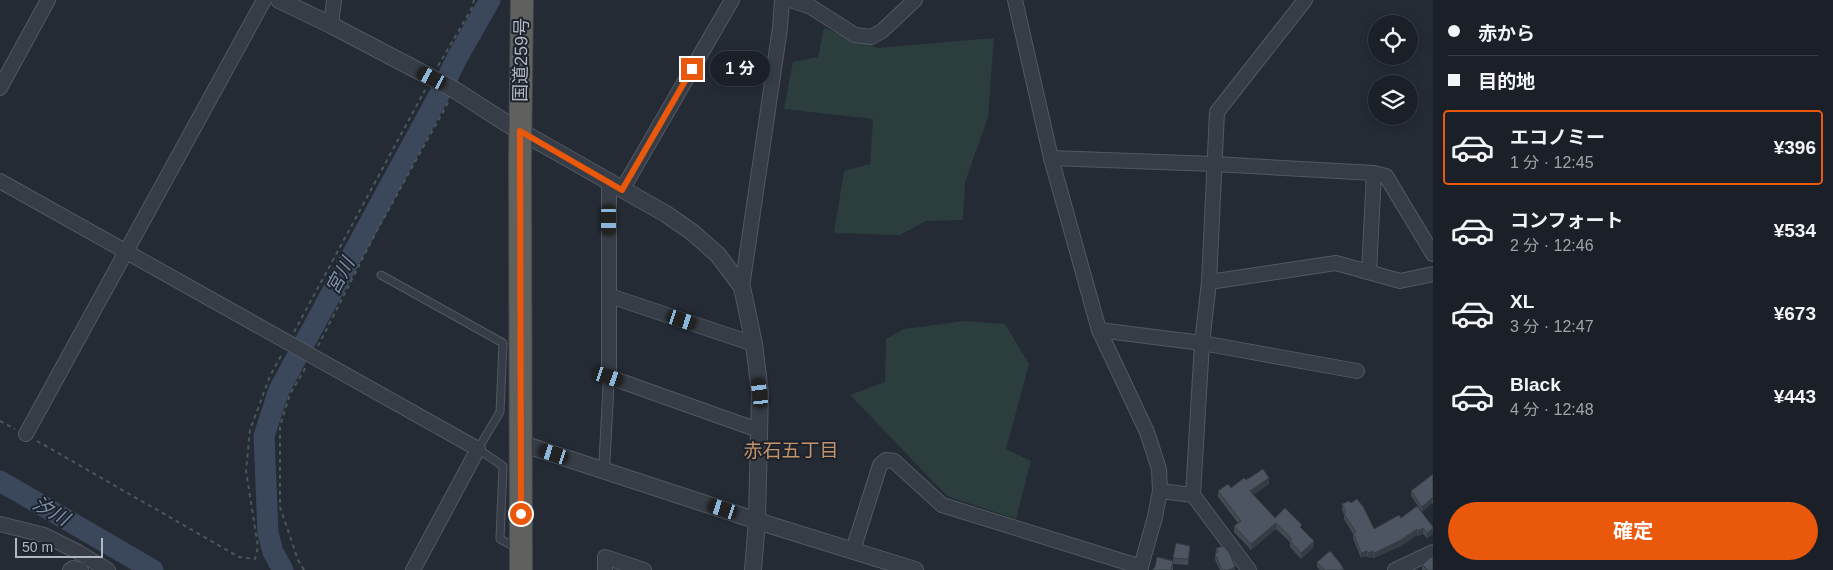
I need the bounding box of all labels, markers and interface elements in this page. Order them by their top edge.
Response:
map controls [1368,15,1418,125]
button: locate [1368,15,1418,65]
street label: 国道259号 [510,18,532,102]
text: 赤から [1478,23,1535,44]
callout: 1 分 [710,52,770,86]
route end [681,58,703,80]
text: 1 分 [725,60,755,77]
car [415,64,448,92]
text: 目的地 [1478,71,1535,92]
button: layers [1368,75,1418,125]
icon: car [1450,125,1495,170]
text: エコノミー [1510,127,1605,148]
text: ¥396 [1774,137,1816,158]
text: 1 分 · 12:45 [1510,154,1594,171]
car [601,205,616,235]
icon: car [1450,208,1495,253]
text: コンフォート [1510,210,1623,231]
text: ¥534 [1774,220,1816,241]
text: 2 分 · 12:46 [1510,237,1594,254]
water label: 宮川 [322,253,359,298]
icon: car [1450,291,1495,336]
text: XL [1510,291,1534,312]
text: ¥673 [1774,303,1816,324]
car [665,308,698,332]
text: 3 分 · 12:47 [1510,318,1594,335]
car [592,365,625,389]
icon: car [1450,374,1495,419]
text: Black [1510,374,1561,395]
car [750,377,769,409]
text: ¥443 [1774,386,1816,407]
text: 4 分 · 12:48 [1510,401,1594,418]
district label: 赤石五丁目 [743,440,839,461]
car [537,442,570,466]
water label: 汐川 [29,492,74,531]
car [706,497,739,521]
button: 確定 [1448,502,1818,560]
route start [510,503,532,525]
scale bar [15,535,102,558]
text: 50 m [22,539,53,555]

